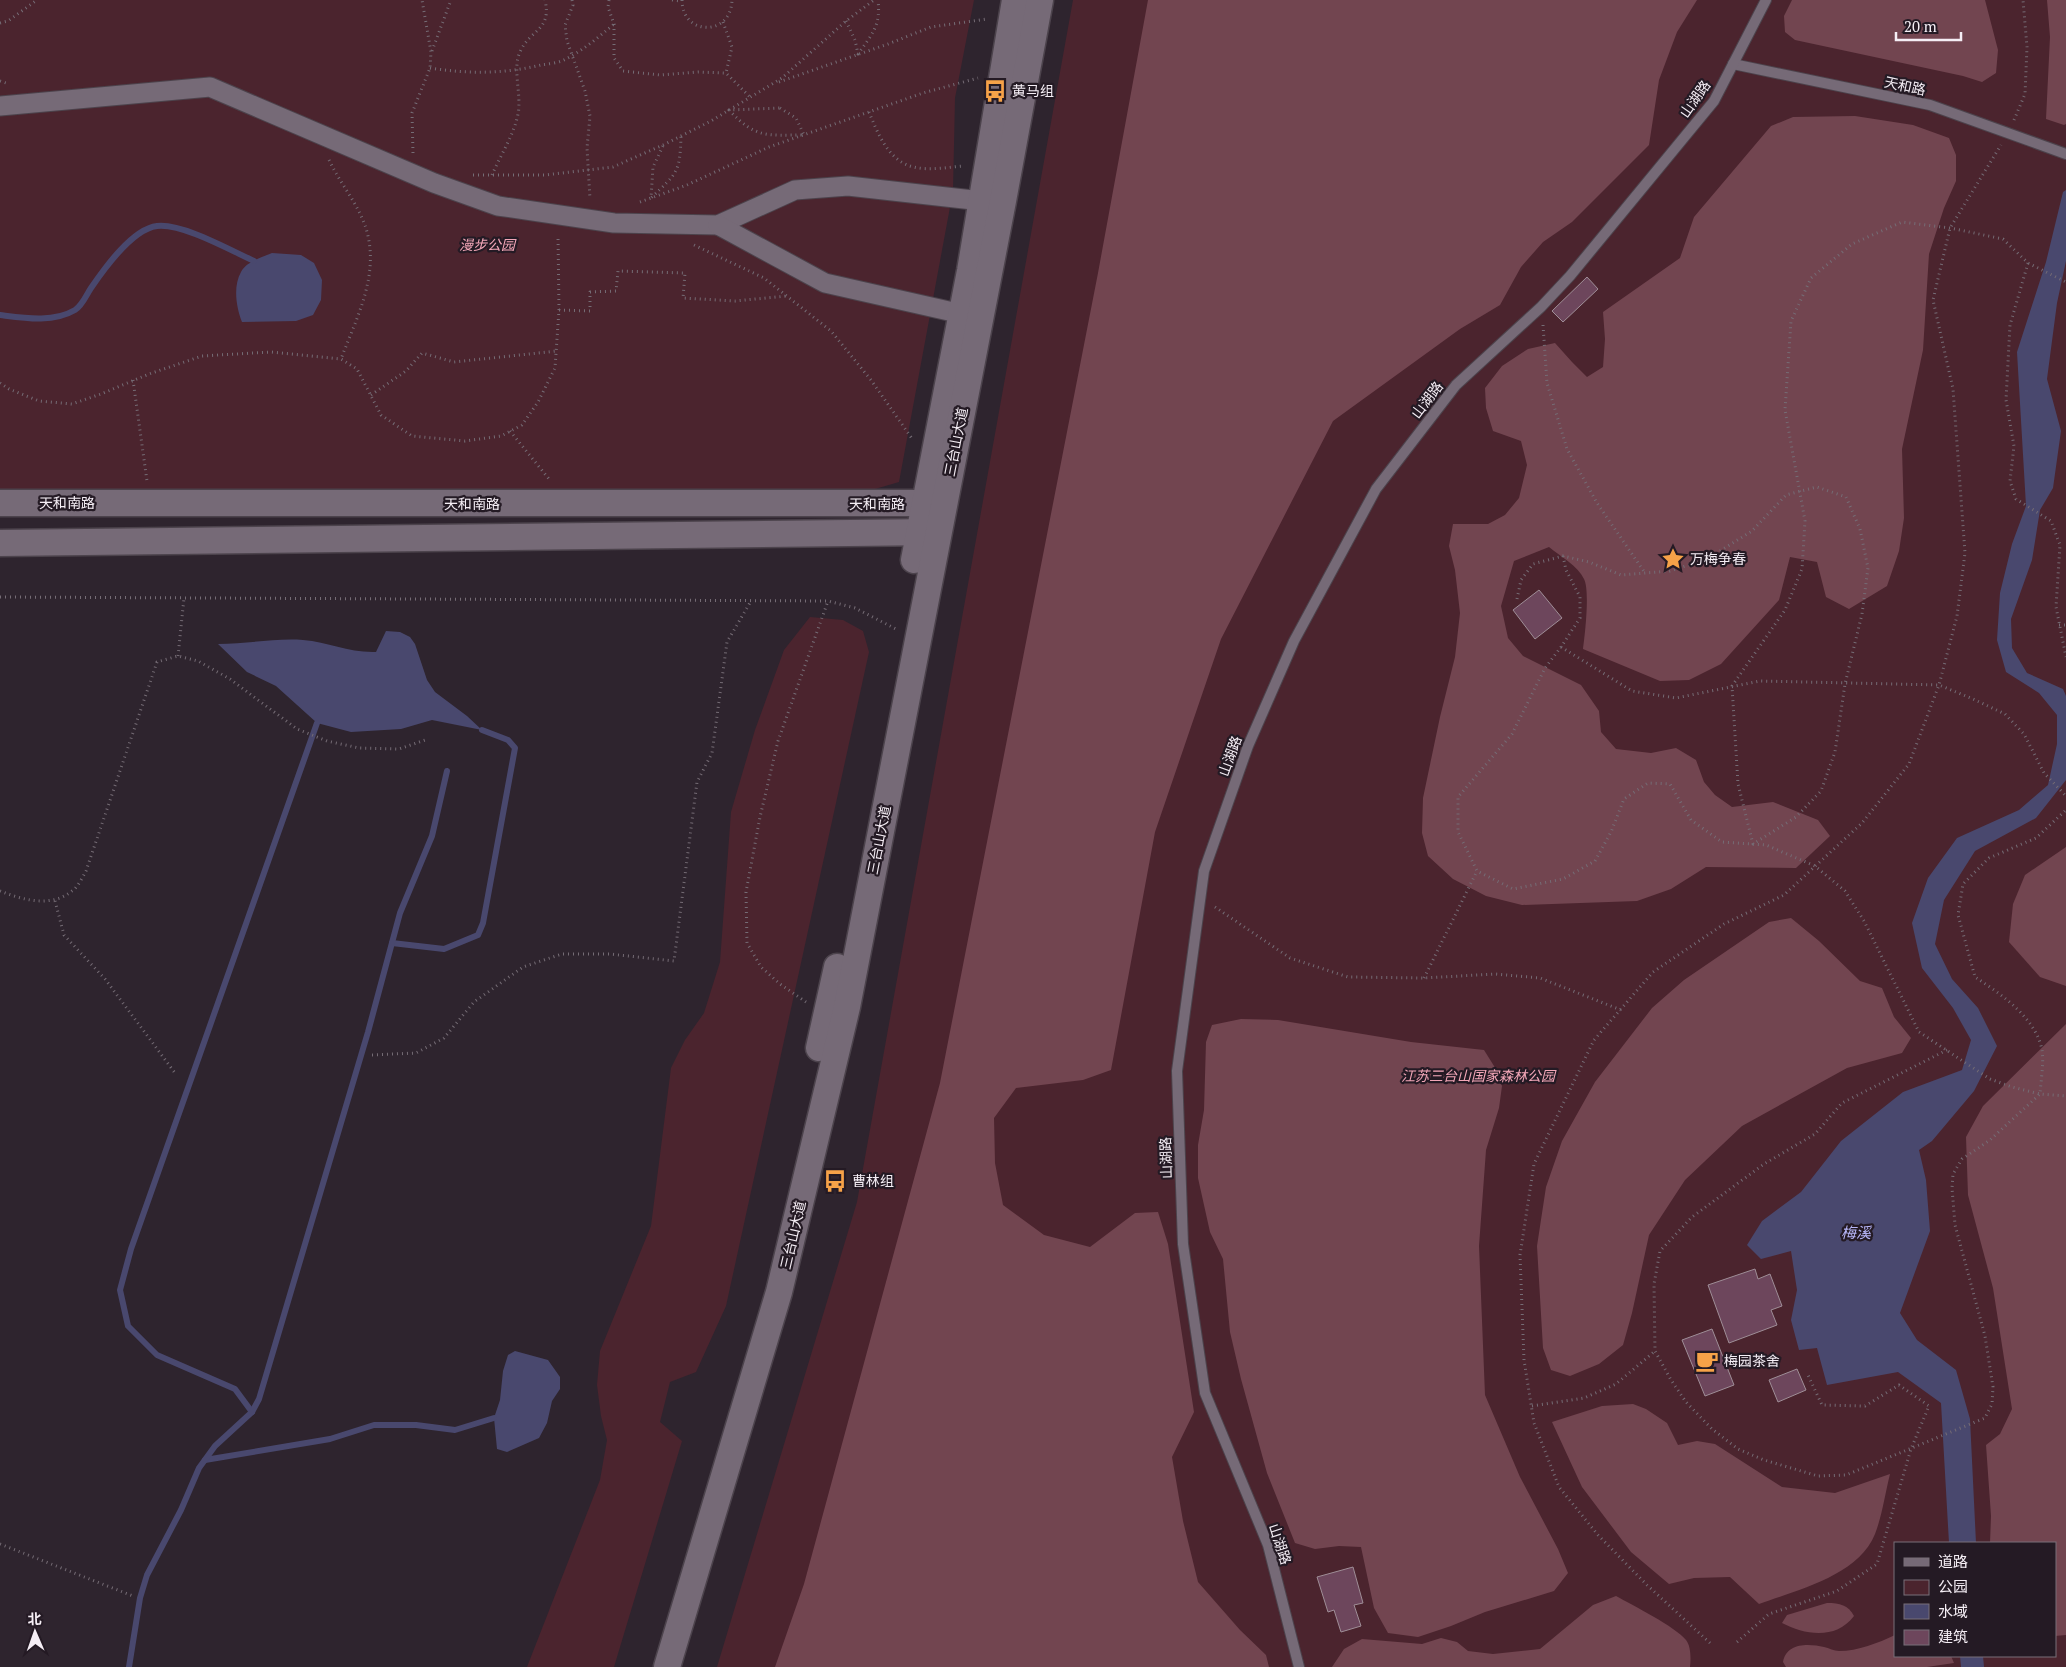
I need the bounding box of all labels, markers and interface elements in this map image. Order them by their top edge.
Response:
scale bar [1896,10,1961,42]
text: 20 m [1904,16,1937,36]
street label: 天和路 [1883,72,1928,99]
street label: 山湖路 [1675,76,1714,121]
bus stop icon: 黄马组 [982,78,1008,104]
place label: 黄马组 [1012,81,1054,100]
park label: 漫步公园 [459,235,517,254]
street label: 山湖路 [1406,377,1447,422]
street label: 三台山大道 [940,406,972,478]
street label: 天和南路 [39,493,95,512]
street label: 天和南路 [444,494,500,513]
street label: 天和南路 [849,494,905,513]
place icon: 万梅争春 [1660,546,1686,572]
place label: 万梅争春 [1690,549,1746,568]
street label: 山湖路 [1213,733,1246,779]
street label: 三台山大道 [863,804,895,876]
park label: 江苏三台山国家森林公园 [1401,1066,1557,1085]
street label: 山湖路 [1155,1137,1176,1179]
bus stop icon: 曹林组 [822,1168,848,1194]
place label: 曹林组 [852,1171,894,1190]
street label: 三台山大道 [775,1199,810,1271]
water label: 梅溪 [1841,1222,1873,1242]
cafe icon: 梅园茶舍 [1694,1348,1720,1374]
place label: 梅园茶舍 [1724,1351,1780,1370]
street label: 山湖路 [1265,1521,1296,1567]
legend [1894,1542,2056,1657]
text: 道路 [1938,1551,1968,1571]
text: 公园 [1938,1576,1968,1596]
text: 水域 [1938,1601,1968,1621]
north arrow [10,1607,60,1657]
text: 北 [27,1609,42,1628]
text: 建筑 [1938,1626,1968,1646]

